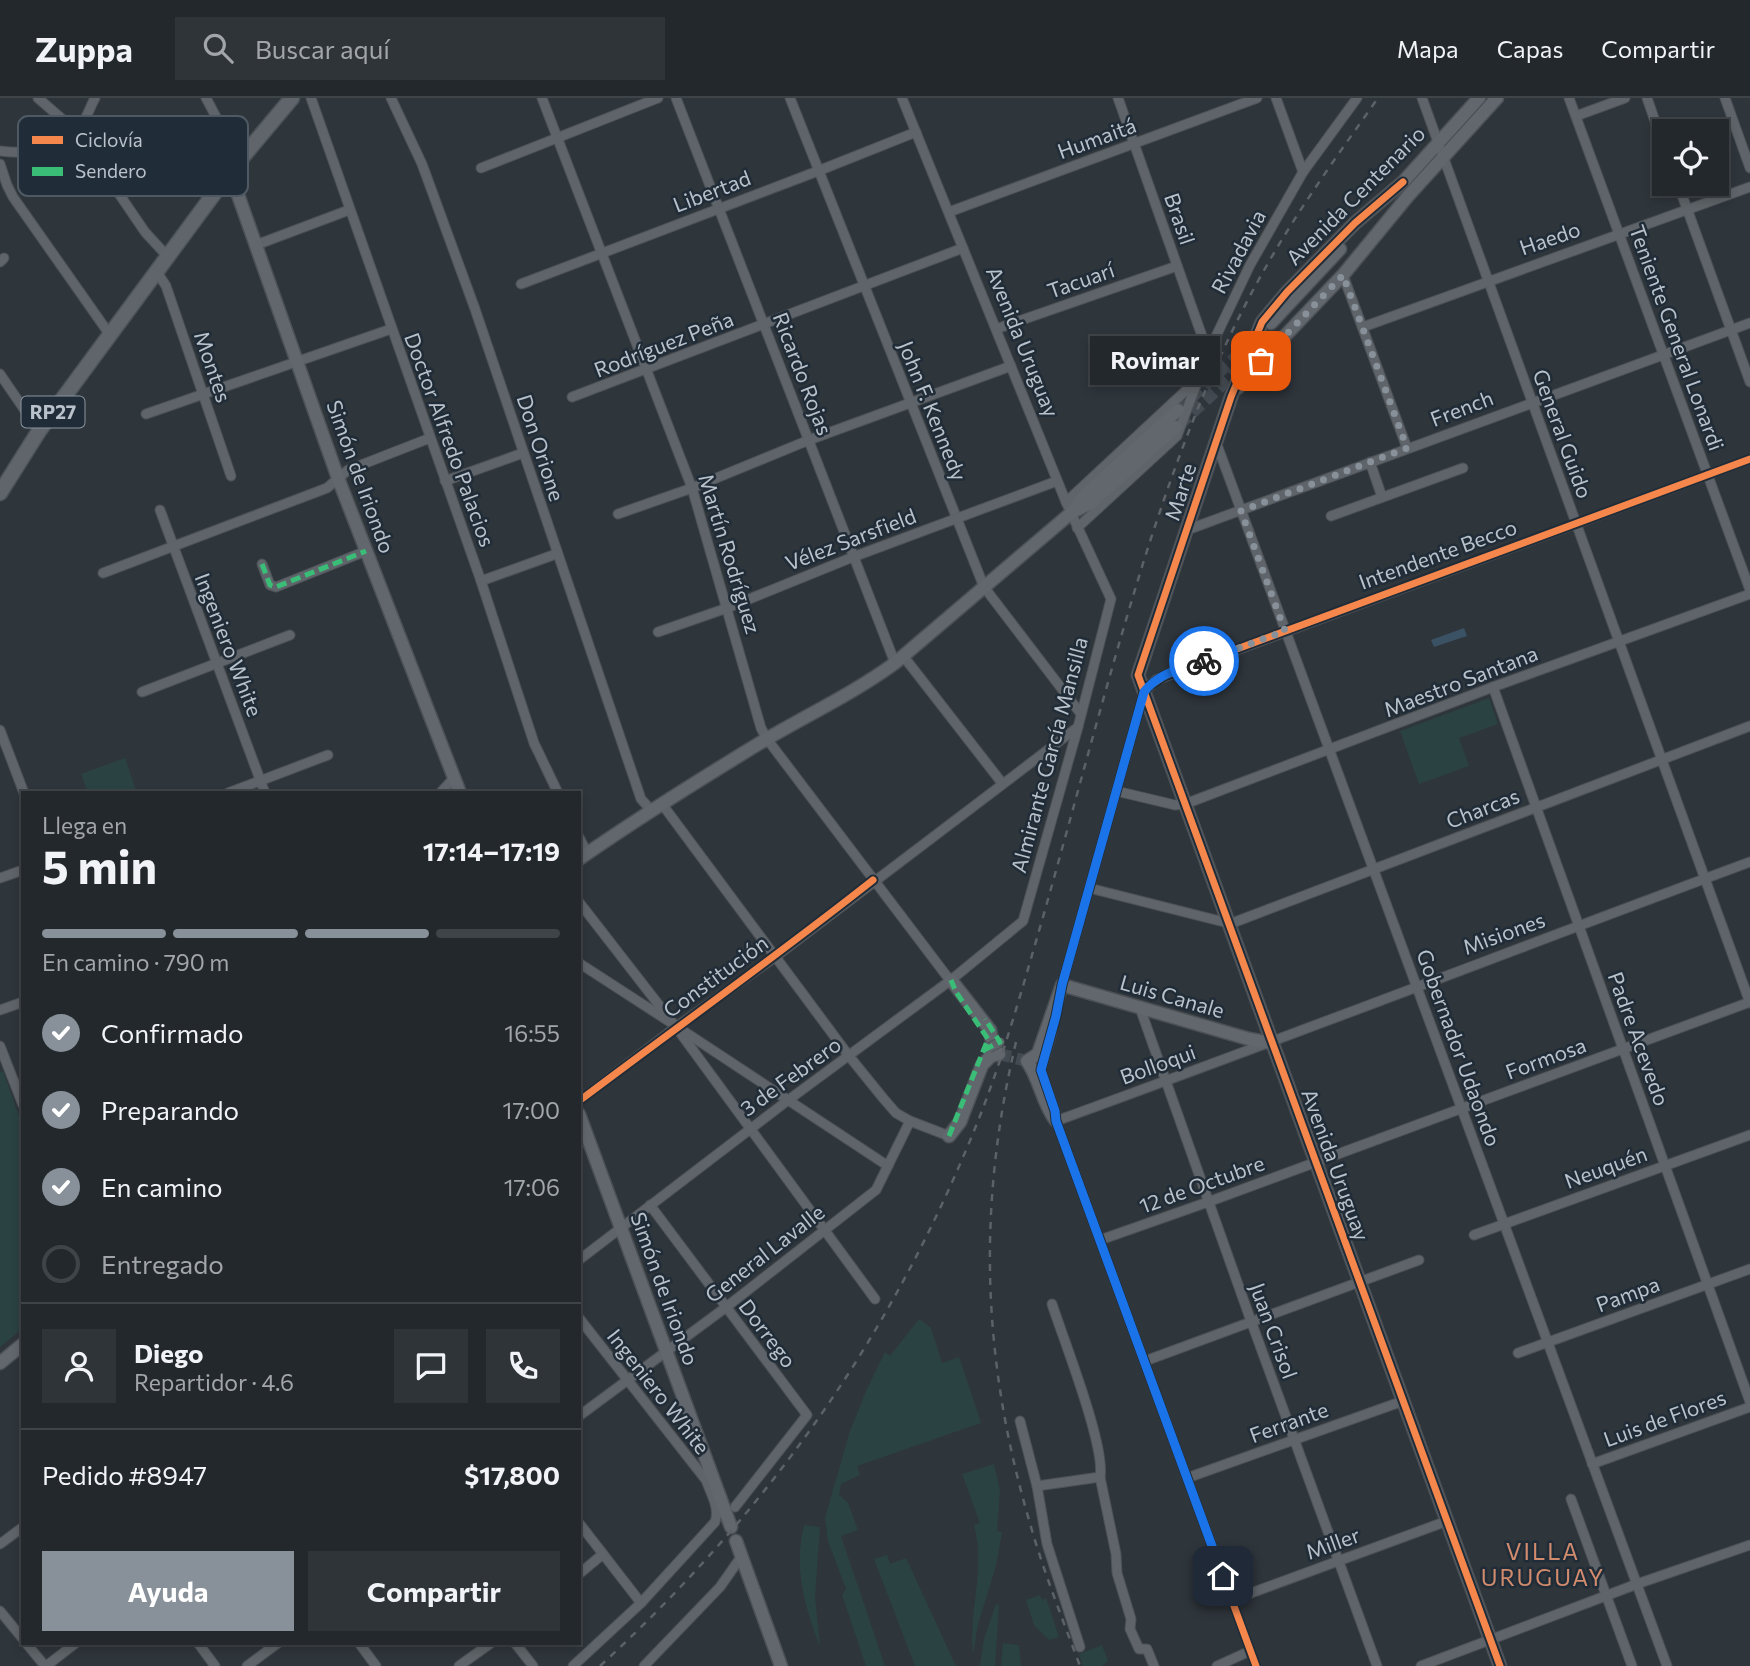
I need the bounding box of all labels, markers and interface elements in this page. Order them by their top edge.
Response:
search box [175,17,665,80]
text: Zuppa [35,28,133,69]
icon: search [199,29,237,67]
text: Buscar aquí [255,33,390,64]
text: Mapa [1397,34,1459,63]
text: Capas [1497,34,1563,63]
text: Compartir [1601,34,1715,63]
street label: Humaitá [1054,112,1139,163]
legend [18,116,248,196]
map controls [1652,119,1729,196]
button: locate [1652,119,1729,196]
street label: Avenida Centenario [1280,120,1430,270]
text: Ciclovía [75,128,143,151]
text: Sendero [75,159,147,182]
street label: Libertad [669,164,754,217]
street label: Brasil [1160,189,1201,248]
street label: Rivadavia [1205,205,1270,297]
street label: Haedo [1516,216,1583,260]
street label: Teniente General Lonardi [1625,221,1730,454]
street label: Tacuarí [1044,256,1118,303]
street label: Avenida Uruguay [982,263,1065,420]
street label: Rodríguez Peña [590,306,737,382]
street label: Ricardo Rojas [769,309,838,438]
street label: Montes [190,328,237,405]
street label: Doctor Alfredo Palacios [400,329,501,550]
pin [1231,331,1291,391]
callout: Rovimar [1090,336,1219,386]
street label: John F. Kennedy [894,337,973,484]
icon: bag [1242,342,1280,380]
text: Rovimar [1111,346,1199,374]
street label: General Guido [1529,366,1598,501]
street label: French [1427,384,1496,431]
street label: Don Orione [512,391,570,504]
road number: RP27 [22,396,84,428]
street label: Simón de Iriondo [322,397,401,556]
street label: Marte [1159,460,1201,523]
street label: Martín Rodríguez [694,471,767,636]
street label: Vélez Sarsfield [782,502,919,575]
street label: Intendente Becco [1355,513,1520,594]
street label: Ingeniero White [191,569,268,720]
courier [1169,626,1239,696]
street label: Almirante García Mansilla [1005,634,1092,875]
street label: Maestro Santana [1380,640,1541,721]
icon: bike [1185,642,1223,680]
street label: Charcas [1442,782,1523,833]
text: Llega en [42,811,127,839]
text: 17:14–17:19 [423,835,560,866]
text: 5 min [42,837,157,893]
street label: Misiones [1459,906,1548,959]
street label: Constitución [658,929,772,1022]
street label: Gobernador Udaondo [1412,946,1507,1149]
text: En camino · 790 m [42,948,229,976]
street label: Padre Acevedo [1604,968,1675,1109]
street label: Luis Canale [1117,969,1228,1022]
icon: check [42,1014,80,1052]
text: Confirmado [101,1017,243,1048]
text: 16:55 [504,1019,560,1047]
street label: 3 de Febrero [735,1031,845,1121]
street label: Formosa [1502,1032,1589,1084]
street label: Bolloqui [1116,1038,1199,1089]
street label: Avenida Uruguay [1297,1085,1376,1244]
icon: check [42,1091,80,1129]
text: Preparando [101,1094,239,1125]
text: 17:00 [503,1096,560,1124]
street label: Neuquén [1561,1140,1650,1193]
street label: 12 de Octubre [1136,1149,1267,1218]
icon: check [42,1168,80,1206]
text: En camino [101,1171,223,1202]
text: 17:06 [504,1173,560,1201]
street label: General Lavalle [700,1199,829,1307]
street label: Simón de Iriondo [626,1209,705,1368]
text: Entregado [101,1248,224,1279]
street label: Pampa [1592,1271,1663,1317]
street label: Juan Crisol [1245,1279,1303,1382]
street label: Dorrego [734,1294,802,1372]
street label: Ingeniero White [603,1324,716,1459]
button: person [42,1329,116,1403]
button: chat [394,1329,468,1403]
button: phone [486,1329,560,1403]
text: Diego [134,1337,204,1368]
text: Repartidor · 4.6 [134,1368,294,1396]
street label: Luis de Flores [1600,1384,1729,1451]
street label: Ferrante [1246,1396,1331,1447]
text: Pedido #8947 [42,1459,207,1490]
text: $17,800 [464,1459,560,1490]
street label: Miller [1302,1521,1363,1564]
district label: VILLA URUGUAY [1481,1537,1605,1591]
pin [1193,1546,1253,1606]
button: Ayuda [42,1551,294,1631]
button: Compartir [308,1551,560,1631]
icon: home [1204,1557,1242,1595]

